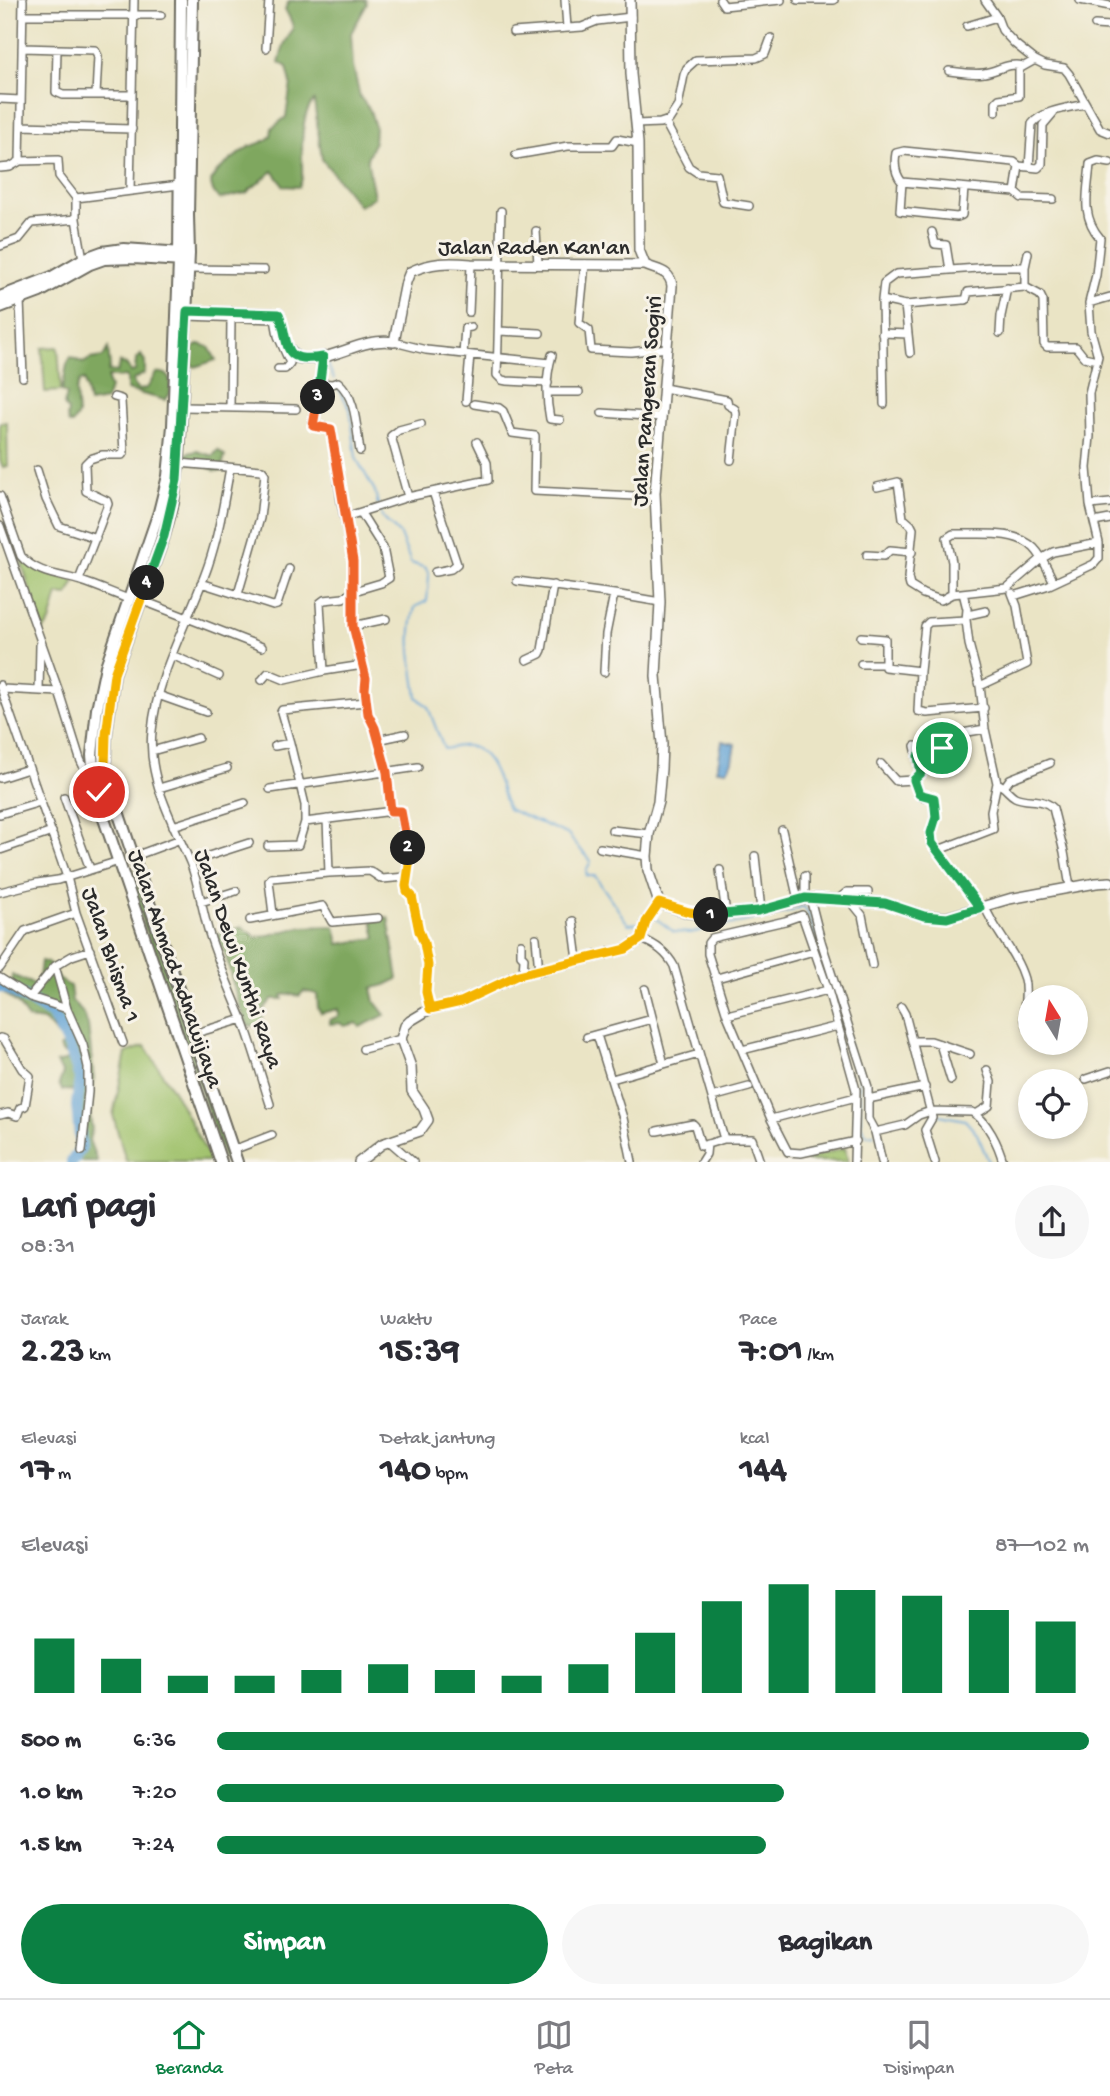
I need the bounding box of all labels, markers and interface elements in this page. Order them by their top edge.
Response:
street label: Jalan Raden Kan'an [438,236,630,263]
street label: Jalan Pangeran Sogiri [628,295,669,508]
pin: 3 [300,380,336,414]
text: 3 [313,385,322,408]
pin: 4 [130,566,164,600]
text: 4 [142,571,151,594]
pin [912,718,972,778]
icon: arrive [923,729,961,767]
pin [69,762,129,822]
icon: check [80,773,118,811]
pin: 2 [390,830,426,866]
text: 2 [403,836,412,859]
street label: Jalan Ahmad Adnawijaya [120,846,228,1093]
street label: Jalan Dewi Kunthi Raya [187,846,287,1073]
street label: Jalan Bhisma 1 [74,884,145,1026]
pin: 1 [694,898,728,932]
text: 1 [707,903,714,926]
north arrow [1018,985,1088,1055]
map controls [1018,985,1088,1139]
button: locate [1018,1069,1088,1139]
button: share [1015,1185,1089,1259]
text: Lari pagi [21,1186,156,1230]
text: 08:31 [21,1234,75,1261]
text: Jarak [21,1309,67,1332]
text: Waktu [380,1309,432,1332]
text: Pace [740,1309,777,1332]
text: 2.23 [21,1332,84,1373]
text: 15:39 [380,1332,460,1373]
text: 7:01 [740,1332,803,1373]
text: km [84,1344,111,1367]
text: /km [803,1344,834,1367]
text: Elevasi [21,1428,77,1451]
text: Detak jantung [380,1428,495,1451]
text: kcal [740,1428,769,1451]
text: 17 [21,1451,53,1492]
text: 140 [380,1451,431,1492]
text: 144 [740,1451,787,1492]
text: m [53,1463,71,1486]
text: bpm [431,1463,468,1486]
text: Elevasi [21,1533,89,1560]
text: 87–102 m [995,1533,1089,1560]
text: 500 m [21,1728,81,1755]
text: 6:36 [133,1728,175,1755]
text: 1.0 km [21,1780,83,1807]
text: 7:20 [133,1780,177,1807]
text: 1.5 km [21,1832,82,1859]
text: 7:24 [133,1832,174,1859]
button: Simpan [21,1904,548,1984]
button: Bagikan [562,1904,1089,1984]
tab: Beranda [156,2016,223,2081]
tab: Peta [534,2016,573,2081]
tab: Disimpan [884,2016,954,2081]

